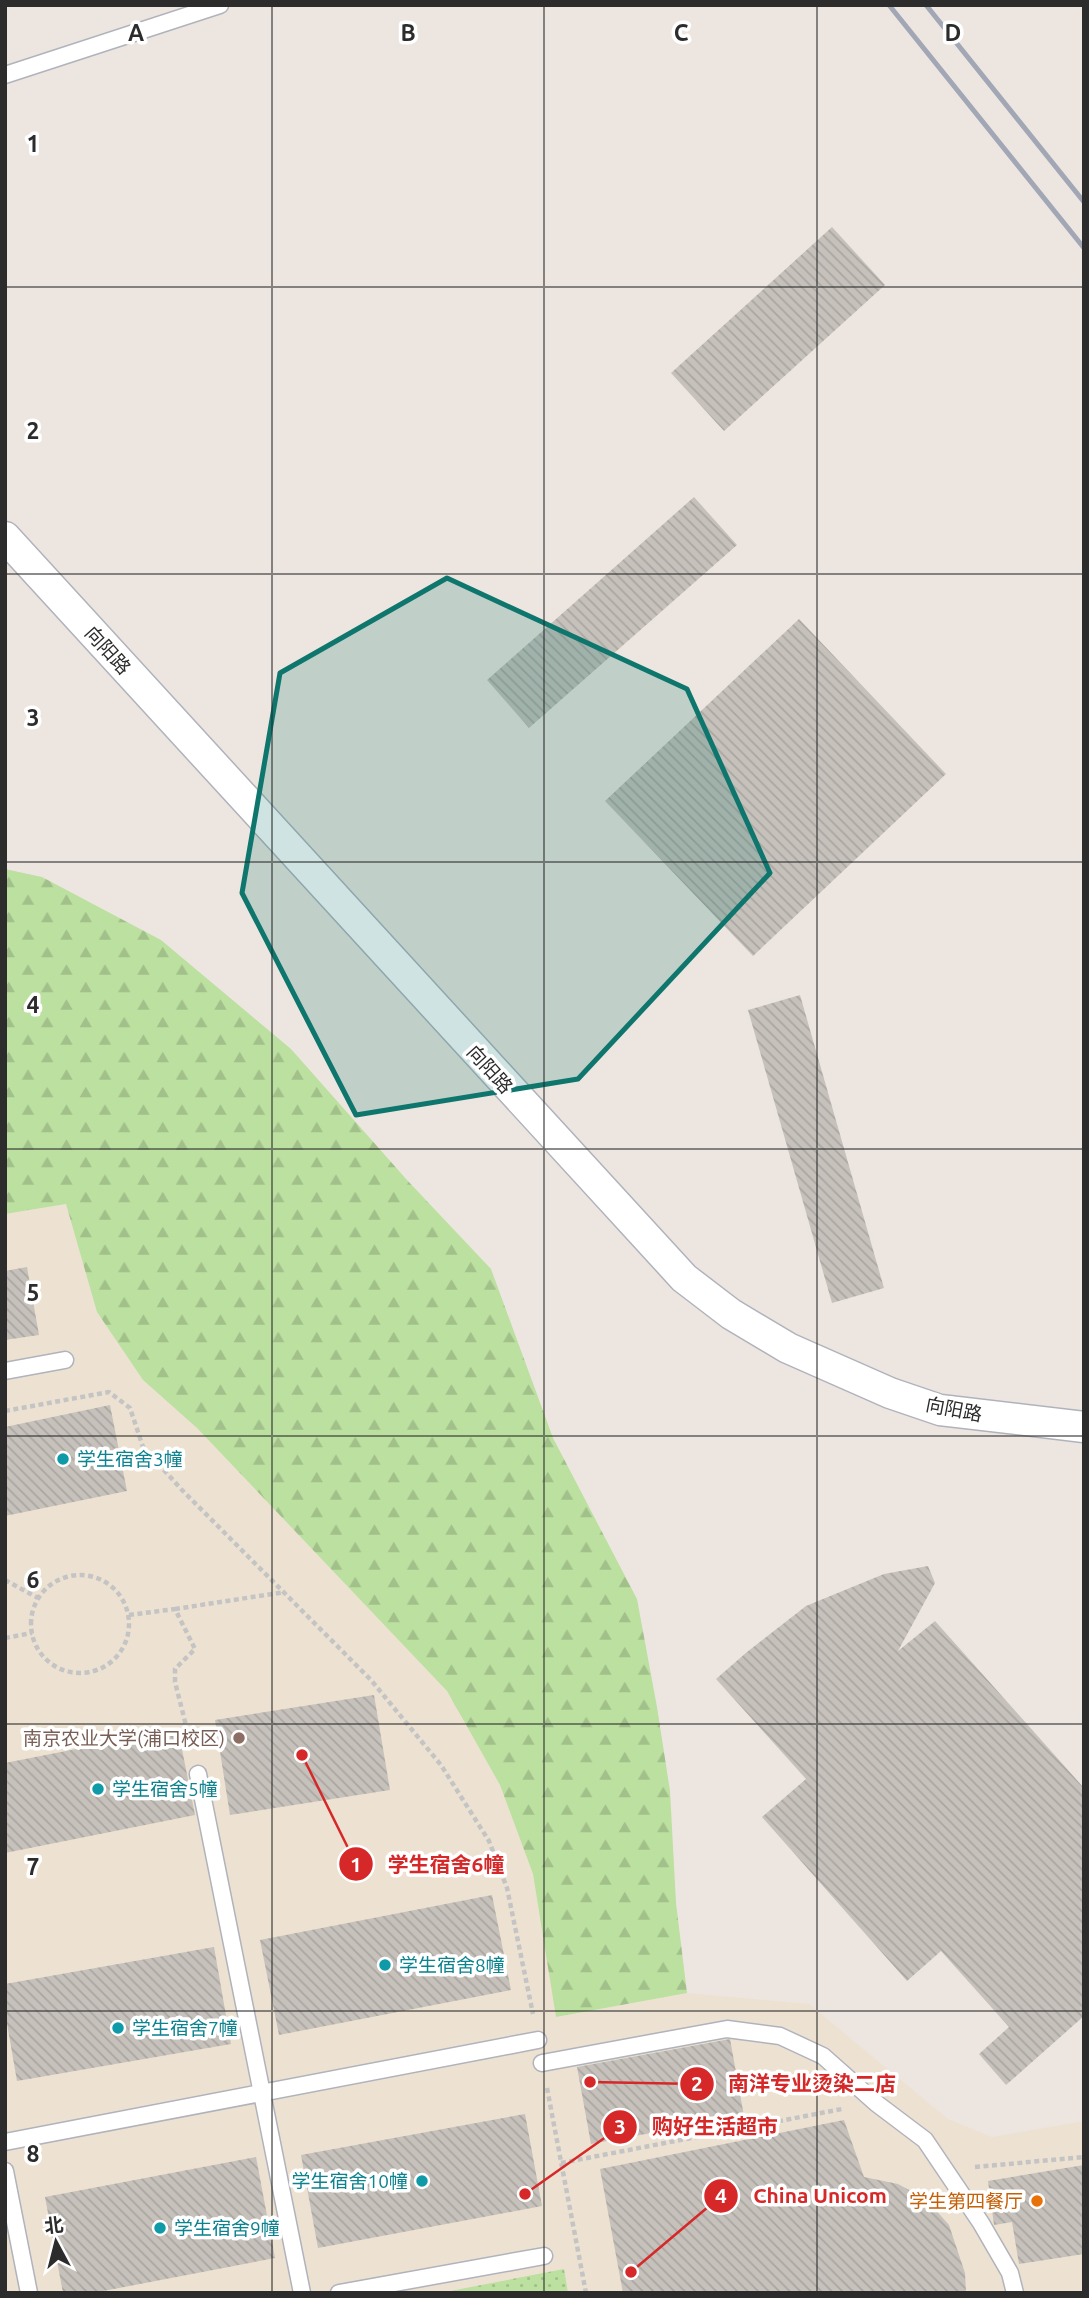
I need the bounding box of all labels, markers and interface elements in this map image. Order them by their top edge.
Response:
text: A [128,20,144,45]
text: B [400,20,416,45]
text: C [674,20,689,45]
text: D [945,20,961,45]
text: 1 [27,131,39,156]
text: 2 [27,418,39,443]
street label: 向阳路 [81,621,135,679]
text: 3 [27,705,39,730]
text: 4 [27,992,40,1017]
street label: 向阳路 [463,1040,517,1098]
text: 5 [27,1280,39,1305]
street label: 向阳路 [924,1393,984,1425]
place label: 学生宿舍3幢 [77,1448,183,1470]
marker: 学生宿舍3幢 [55,1451,71,1467]
text: 6 [27,1567,40,1592]
place label: 南京农业大学(浦口校区) [23,1727,225,1749]
marker: 南京农业大学(浦口校区) [231,1730,247,1746]
place label: 学生宿舍5幢 [112,1778,218,1800]
marker: 学生宿舍5幢 [90,1781,106,1797]
callout: 学生宿舍6幢 [338,1843,518,1885]
text: 1 [350,1852,362,1876]
text: 学生宿舍6幢 [388,1852,504,1876]
text: 7 [27,1854,39,1879]
place label: 学生宿舍8幢 [399,1954,505,1976]
marker: 学生宿舍8幢 [377,1957,393,1973]
place label: 学生宿舍7幢 [132,2017,238,2039]
marker: 学生宿舍7幢 [110,2020,126,2036]
callout: 南洋专业烫染二店 [679,2063,910,2105]
text: 2 [691,2071,703,2095]
text: 南洋专业烫染二店 [728,2071,896,2095]
callout: 购好生活超市 [603,2106,792,2148]
text: 3 [614,2114,626,2138]
text: 购好生活超市 [652,2114,778,2138]
text: 8 [27,2141,39,2166]
place label: 学生宿舍10幢 [292,2170,408,2192]
marker: 学生宿舍10幢 [414,2173,430,2189]
callout: China Unicom [704,2175,901,2217]
text: 4 [715,2183,727,2207]
text: China Unicom [753,2183,887,2207]
place label: 学生第四餐厅 [909,2190,1023,2212]
marker: 学生第四餐厅 [1029,2193,1045,2209]
north arrow [21,2207,91,2277]
text: 北 [43,2213,65,2237]
place label: 学生宿舍9幢 [174,2217,280,2239]
marker: 学生宿舍9幢 [152,2220,168,2236]

